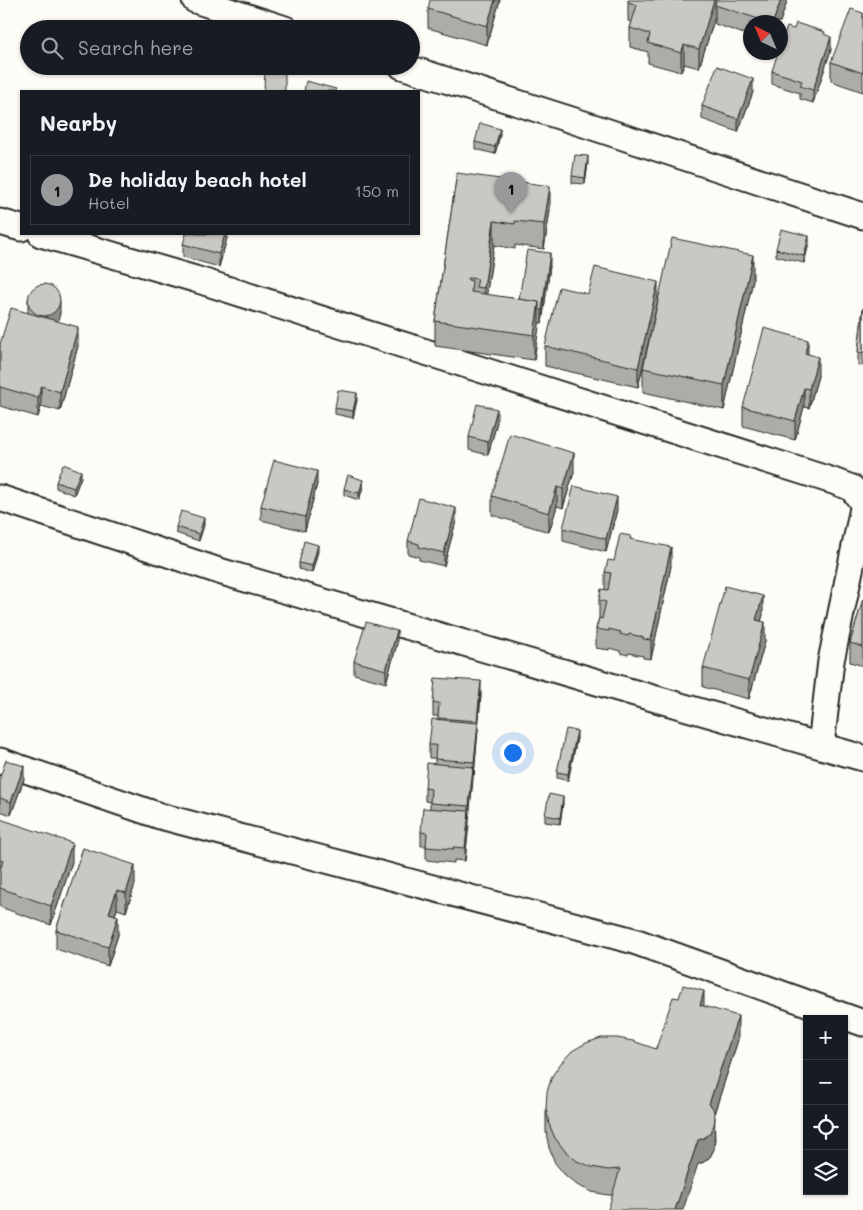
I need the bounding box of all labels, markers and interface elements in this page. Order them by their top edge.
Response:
north arrow [743,15,788,60]
search box [20,20,420,75]
icon: search [38,34,66,62]
text: Search here [78,35,194,60]
text: Nearby [40,109,117,136]
text: De holiday beach hotel [88,167,307,192]
pin: 1 [495,172,527,213]
text: 1 [53,180,61,201]
text: 150 m [355,180,399,201]
text: Hotel [88,192,130,213]
your location [500,740,526,766]
map controls [803,1015,848,1195]
button: + [803,1015,848,1060]
button: − [803,1060,848,1105]
button: locate [803,1105,848,1150]
button: layers [803,1150,848,1195]

